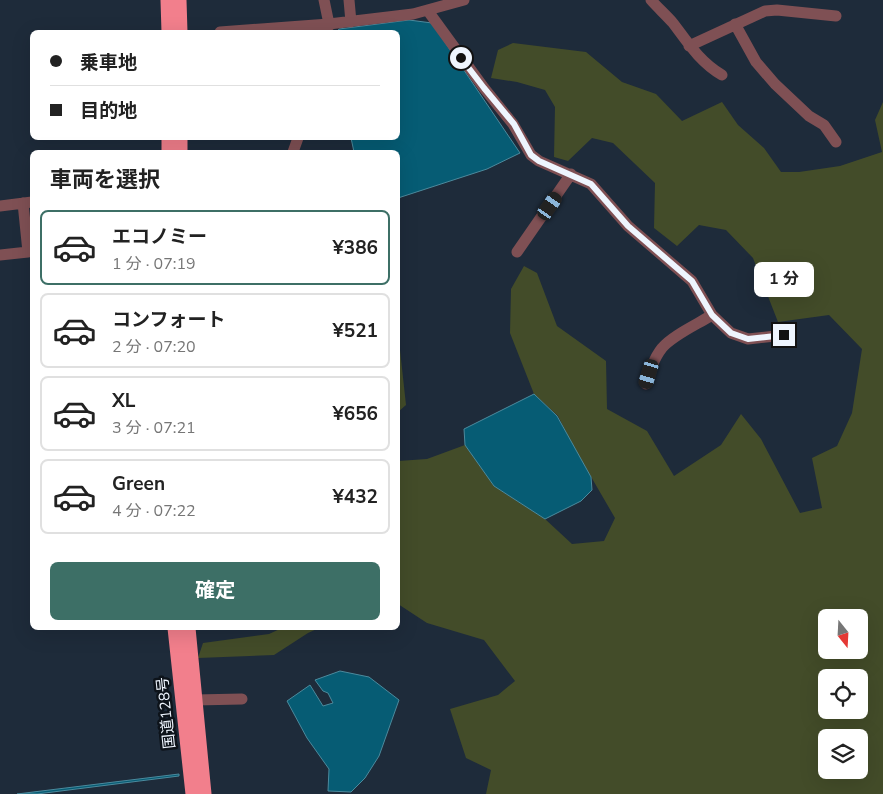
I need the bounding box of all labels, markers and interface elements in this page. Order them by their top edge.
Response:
route start [450,47,472,69]
text: 乗車地 [80,50,137,76]
text: 目的地 [80,98,137,124]
text: 車両を選択 [50,165,160,195]
car [535,189,564,223]
text: エコノミー [112,224,207,250]
icon: car [52,225,97,270]
text: ¥386 [332,235,378,261]
text: 1 分 · 07:19 [112,253,196,275]
callout: 1 分 [754,262,814,298]
text: 1 分 [769,268,799,290]
text: コンフォート [112,307,225,333]
icon: car [52,308,97,353]
text: ¥521 [332,318,378,344]
route end [773,324,795,346]
text: 2 分 · 07:20 [112,336,196,358]
car [637,357,660,391]
text: XL [112,388,135,414]
icon: car [52,391,97,436]
text: ¥656 [332,401,378,427]
text: 3 分 · 07:21 [112,417,196,439]
text: Green [112,471,165,497]
icon: car [52,474,97,519]
text: ¥432 [332,484,378,510]
text: 4 分 · 07:22 [112,500,196,522]
button: 確定 [50,562,380,620]
north arrow [818,609,868,659]
map controls [818,609,868,779]
button: locate [818,669,868,719]
street label: 国道128号 [152,676,180,750]
button: layers [818,729,868,779]

